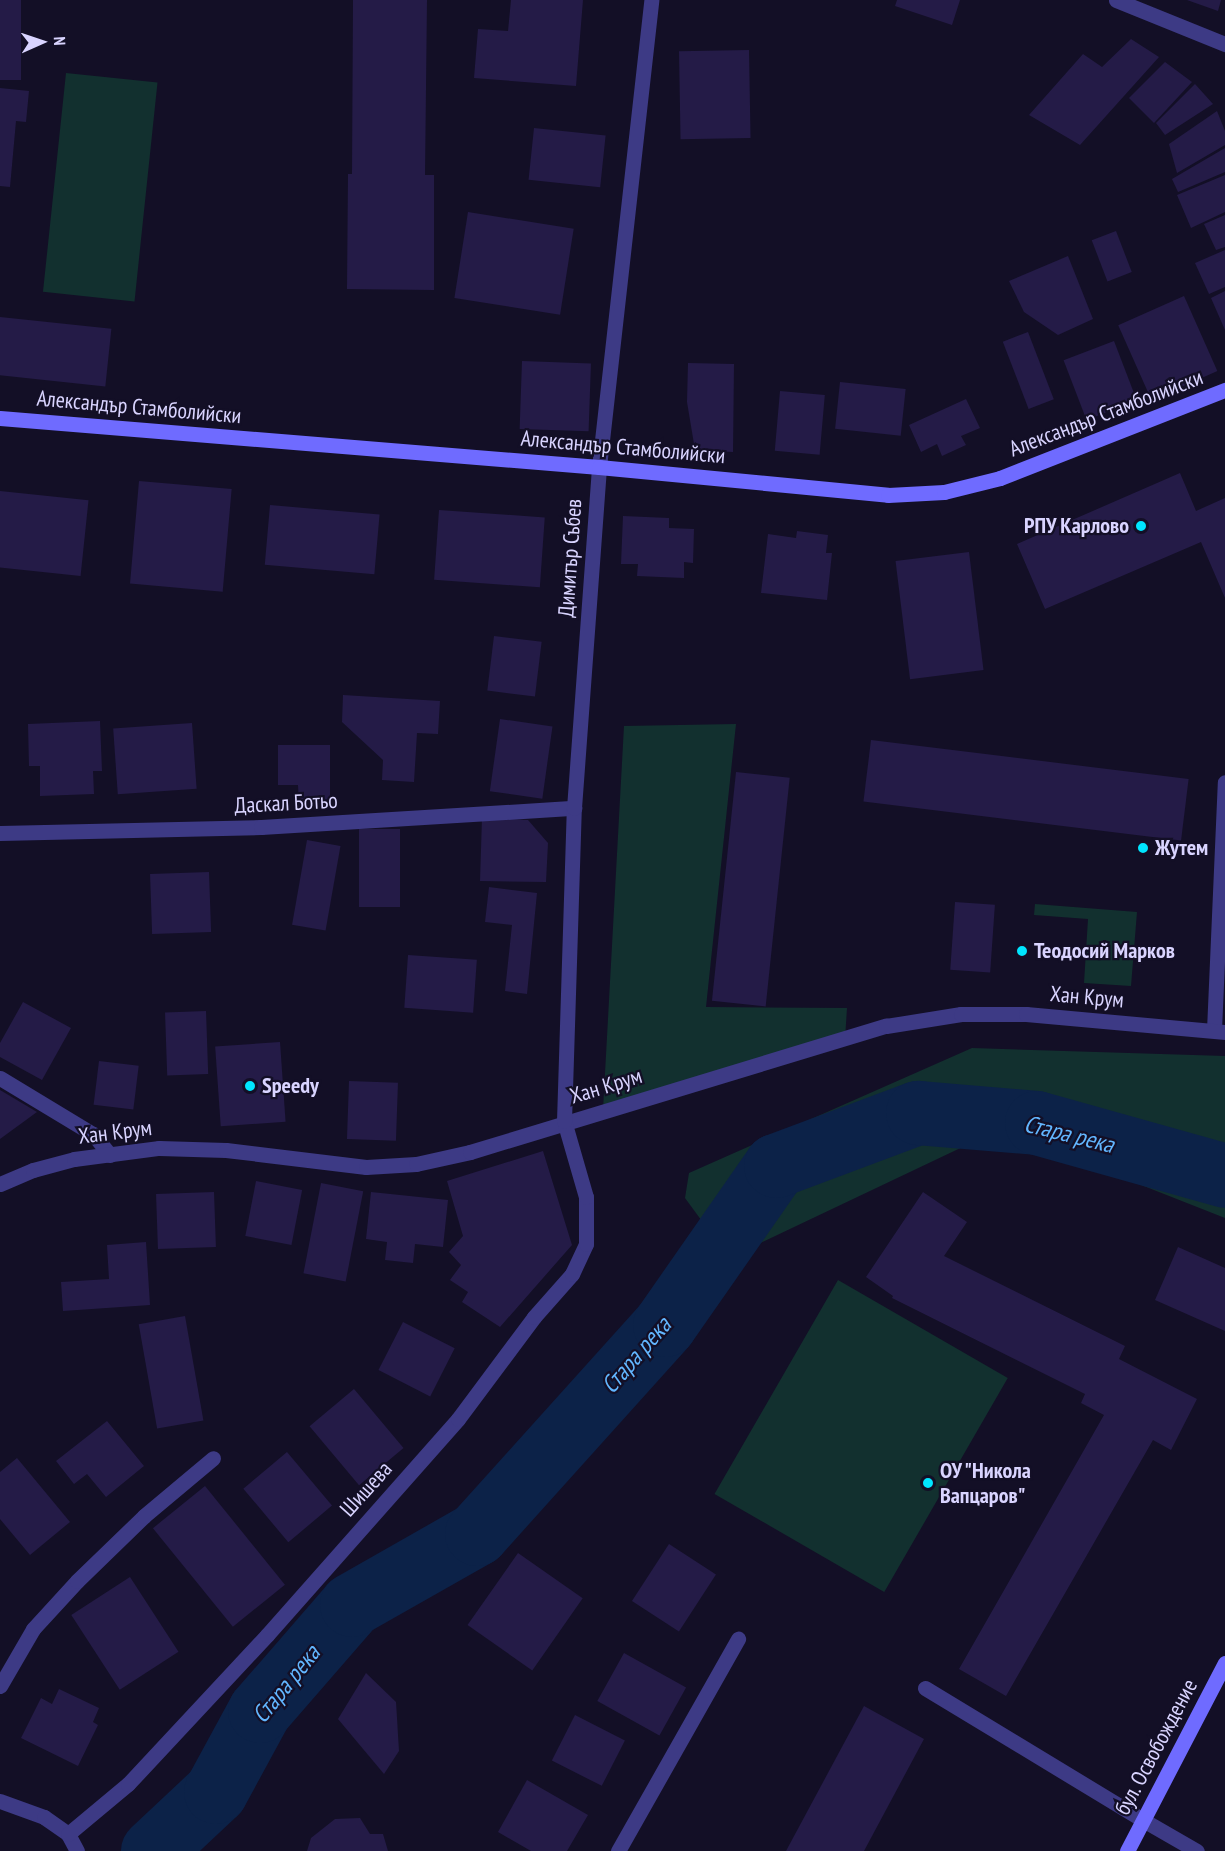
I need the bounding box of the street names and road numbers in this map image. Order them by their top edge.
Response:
street label: Александър Стамболийски [1005,364,1207,462]
street label: Александър Стамболийски [36,385,242,429]
street label: Александър Стамболийски [520,425,726,469]
street label: Димитър Събев [553,498,587,618]
street label: Даскал Ботьо [234,787,338,819]
street label: Хан Крум [1049,981,1125,1013]
street label: Хан Крум [567,1063,645,1109]
street label: Хан Крум [77,1114,153,1150]
street label: Шишева [334,1456,398,1522]
street label: бул. Освобождение [1109,1674,1203,1820]

